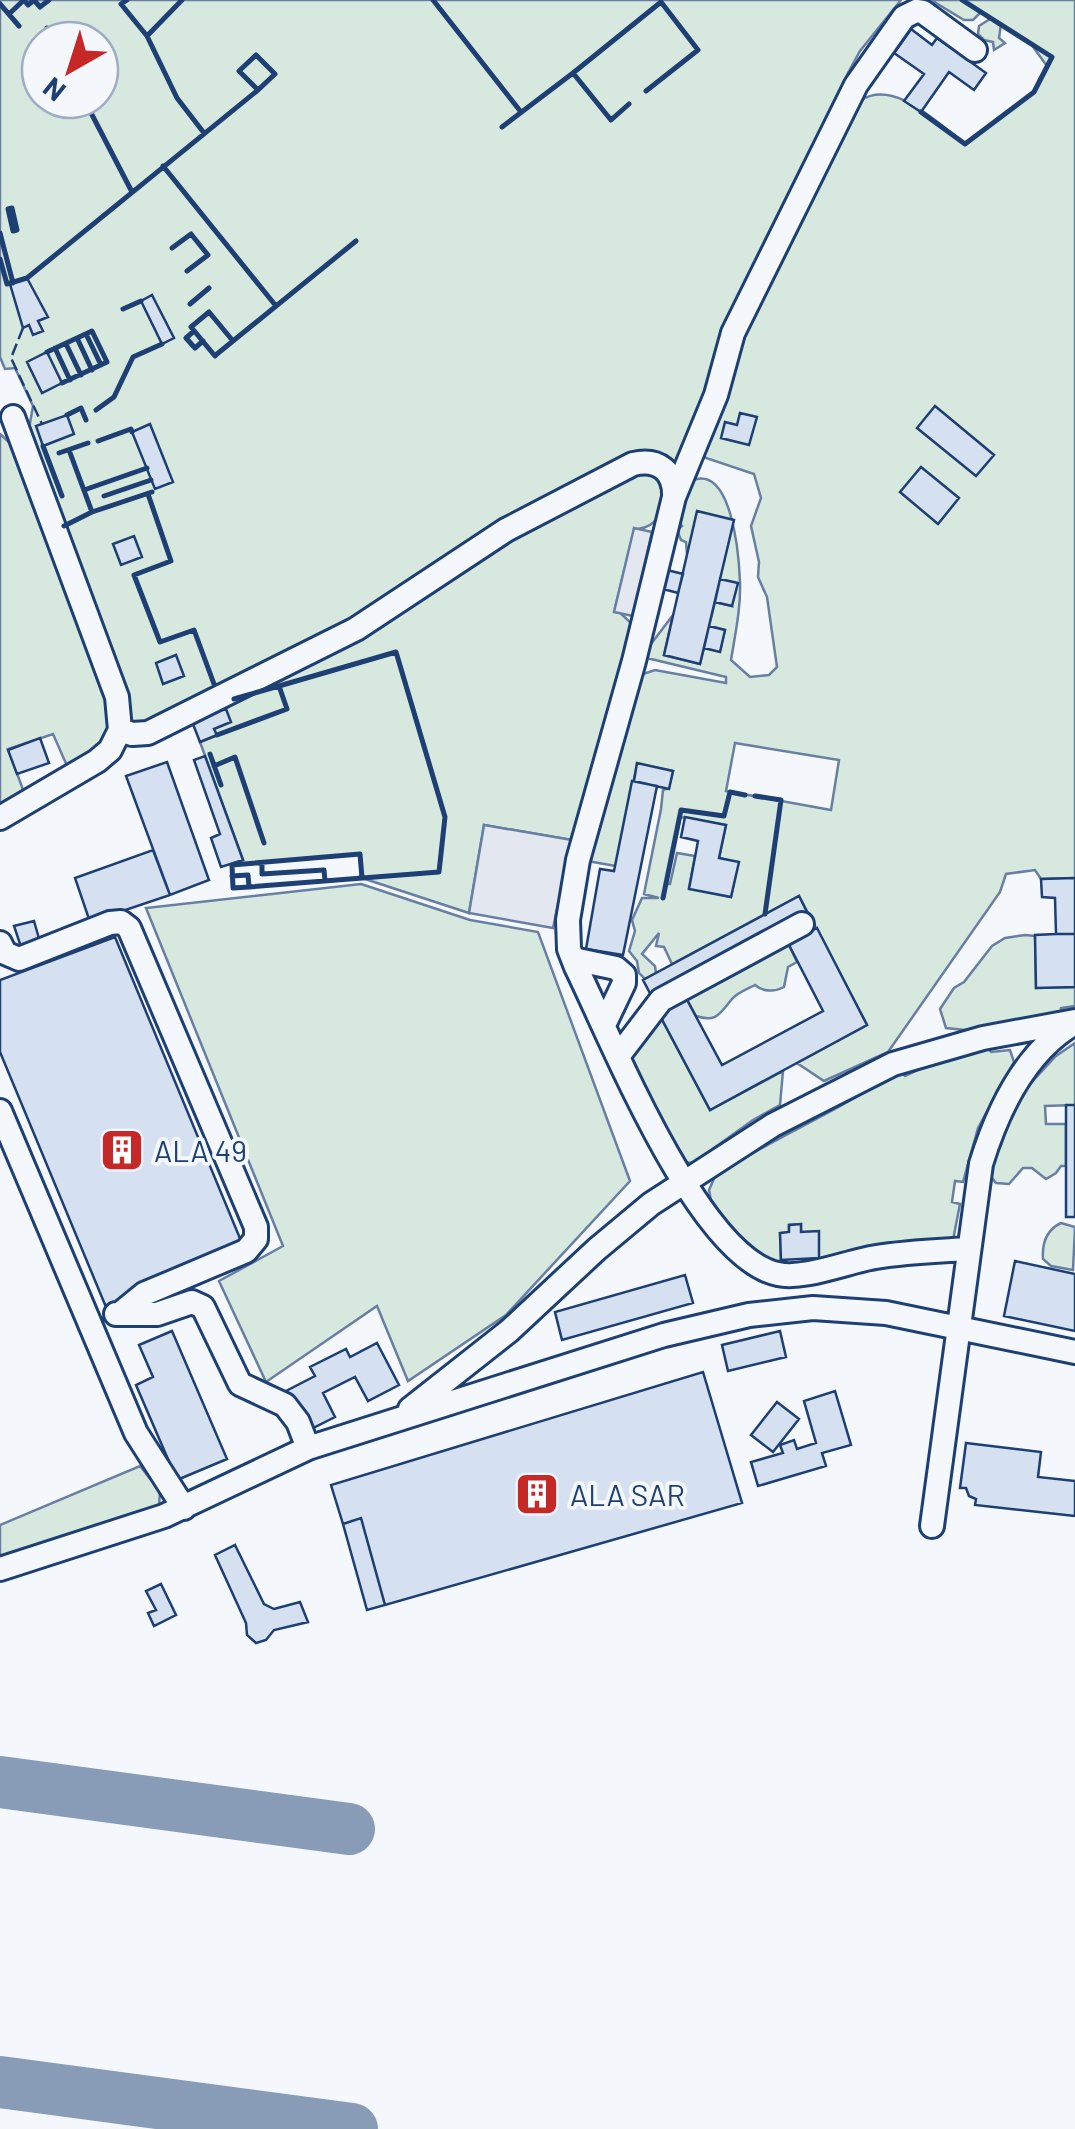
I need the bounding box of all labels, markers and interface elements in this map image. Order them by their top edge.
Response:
north arrow [20,20,120,120]
text: N [36,71,72,109]
building icon: ALA 49 [99,1127,145,1173]
place label: ALA 49 [154,1132,247,1168]
building icon: ALA SAR [514,1471,560,1517]
place label: ALA SAR [570,1476,685,1512]

